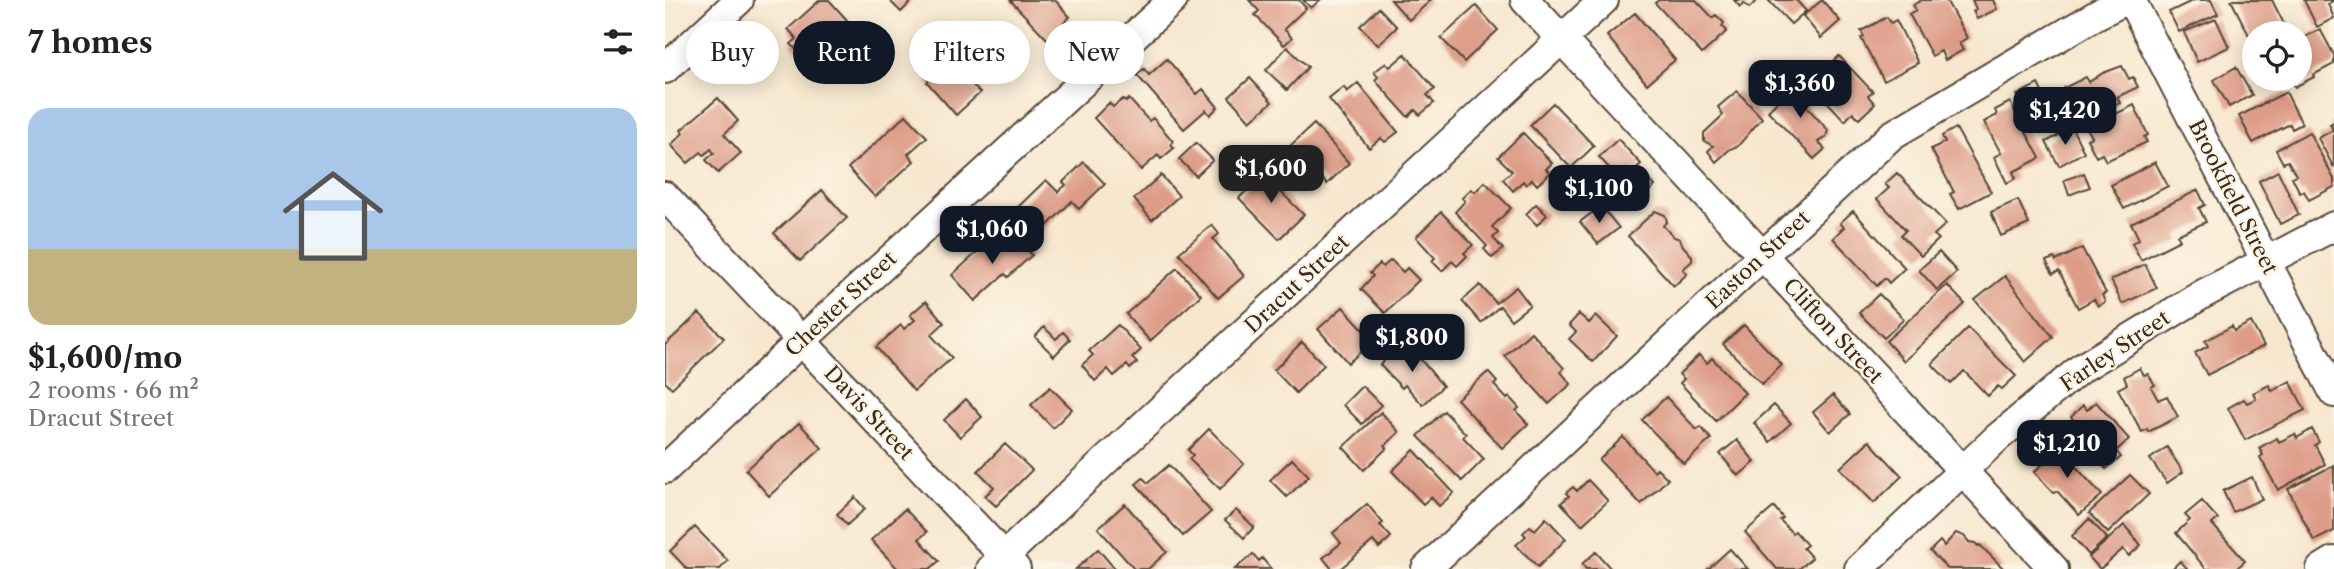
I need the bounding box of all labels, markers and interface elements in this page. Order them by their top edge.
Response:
chip: Buy [686,21,779,84]
chip: Rent [793,21,895,84]
chip: Filters [909,21,1030,84]
chip: New [1044,21,1144,84]
map controls [2242,21,2312,91]
button: locate [2242,21,2312,91]
icon: filters [599,23,637,61]
text: 7 homes [28,24,153,61]
pin: $1,360 [1743,60,1857,120]
text: $1,360 [1765,69,1835,97]
pin: $1,420 [2008,88,2122,147]
text: $1,420 [2029,96,2101,124]
street label: Brookfield Street [2184,115,2283,279]
pin: $1,600 [1214,146,1328,205]
icon: home [270,153,396,279]
text: $1,600 [1235,154,1307,182]
pin: $1,100 [1542,166,1656,225]
text: $1,100 [1565,174,1633,202]
street label: Easton Street [1700,205,1815,314]
pin: $1,060 [935,206,1049,266]
text: $1,060 [956,215,1028,243]
street label: Dracut Street [1239,229,1354,338]
street label: Chester Street [780,245,902,361]
street label: Clifton Street [1778,273,1889,389]
street label: Farley Street [2055,305,2175,396]
pin: $1,800 [1355,314,1469,374]
text: $1,800 [1376,323,1448,351]
text: $1,600/mo [28,339,182,376]
street label: Davis Street [819,360,920,465]
text: 2 rooms · 66 m² [28,376,199,404]
text: Dracut Street [28,404,174,432]
pin: $1,210 [2010,420,2124,480]
text: $1,210 [2033,429,2101,457]

